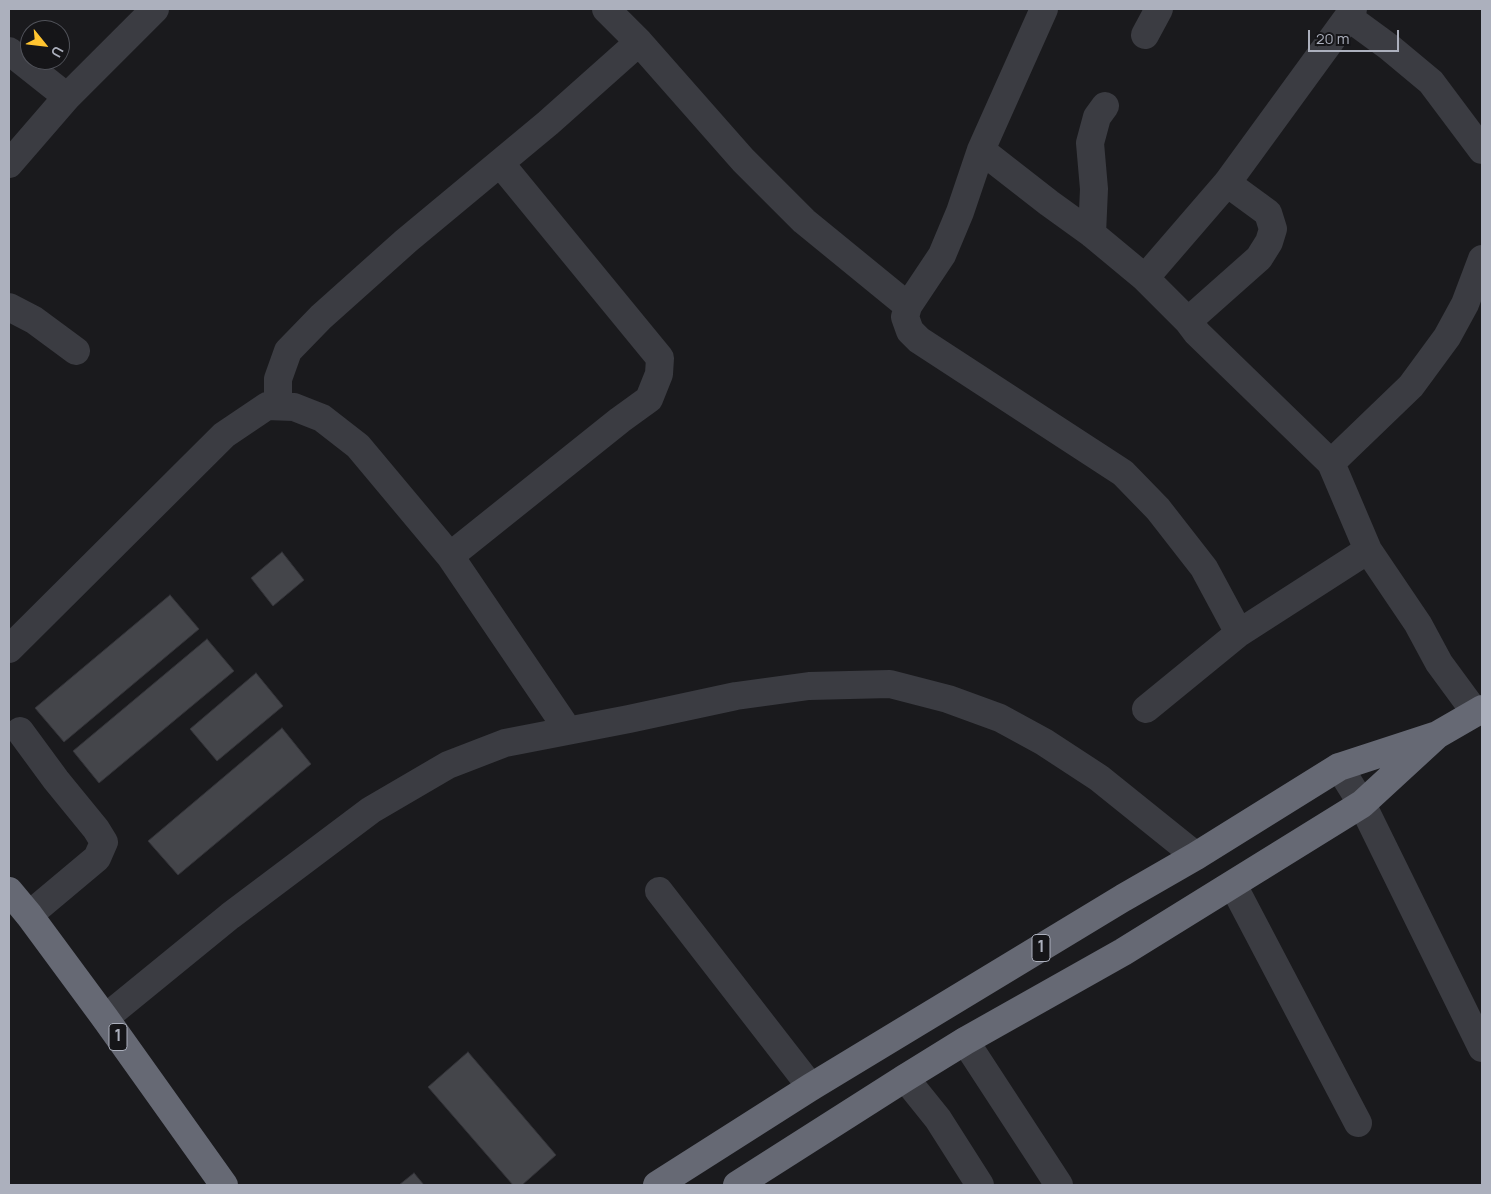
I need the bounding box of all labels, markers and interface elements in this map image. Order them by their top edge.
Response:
north arrow [20,20,70,70]
scale bar [1311,20,1402,52]
text: 20 m [1316,28,1349,49]
text: U [47,43,68,61]
road number: 1 [1032,934,1050,961]
road number: 1 [109,1024,127,1050]

